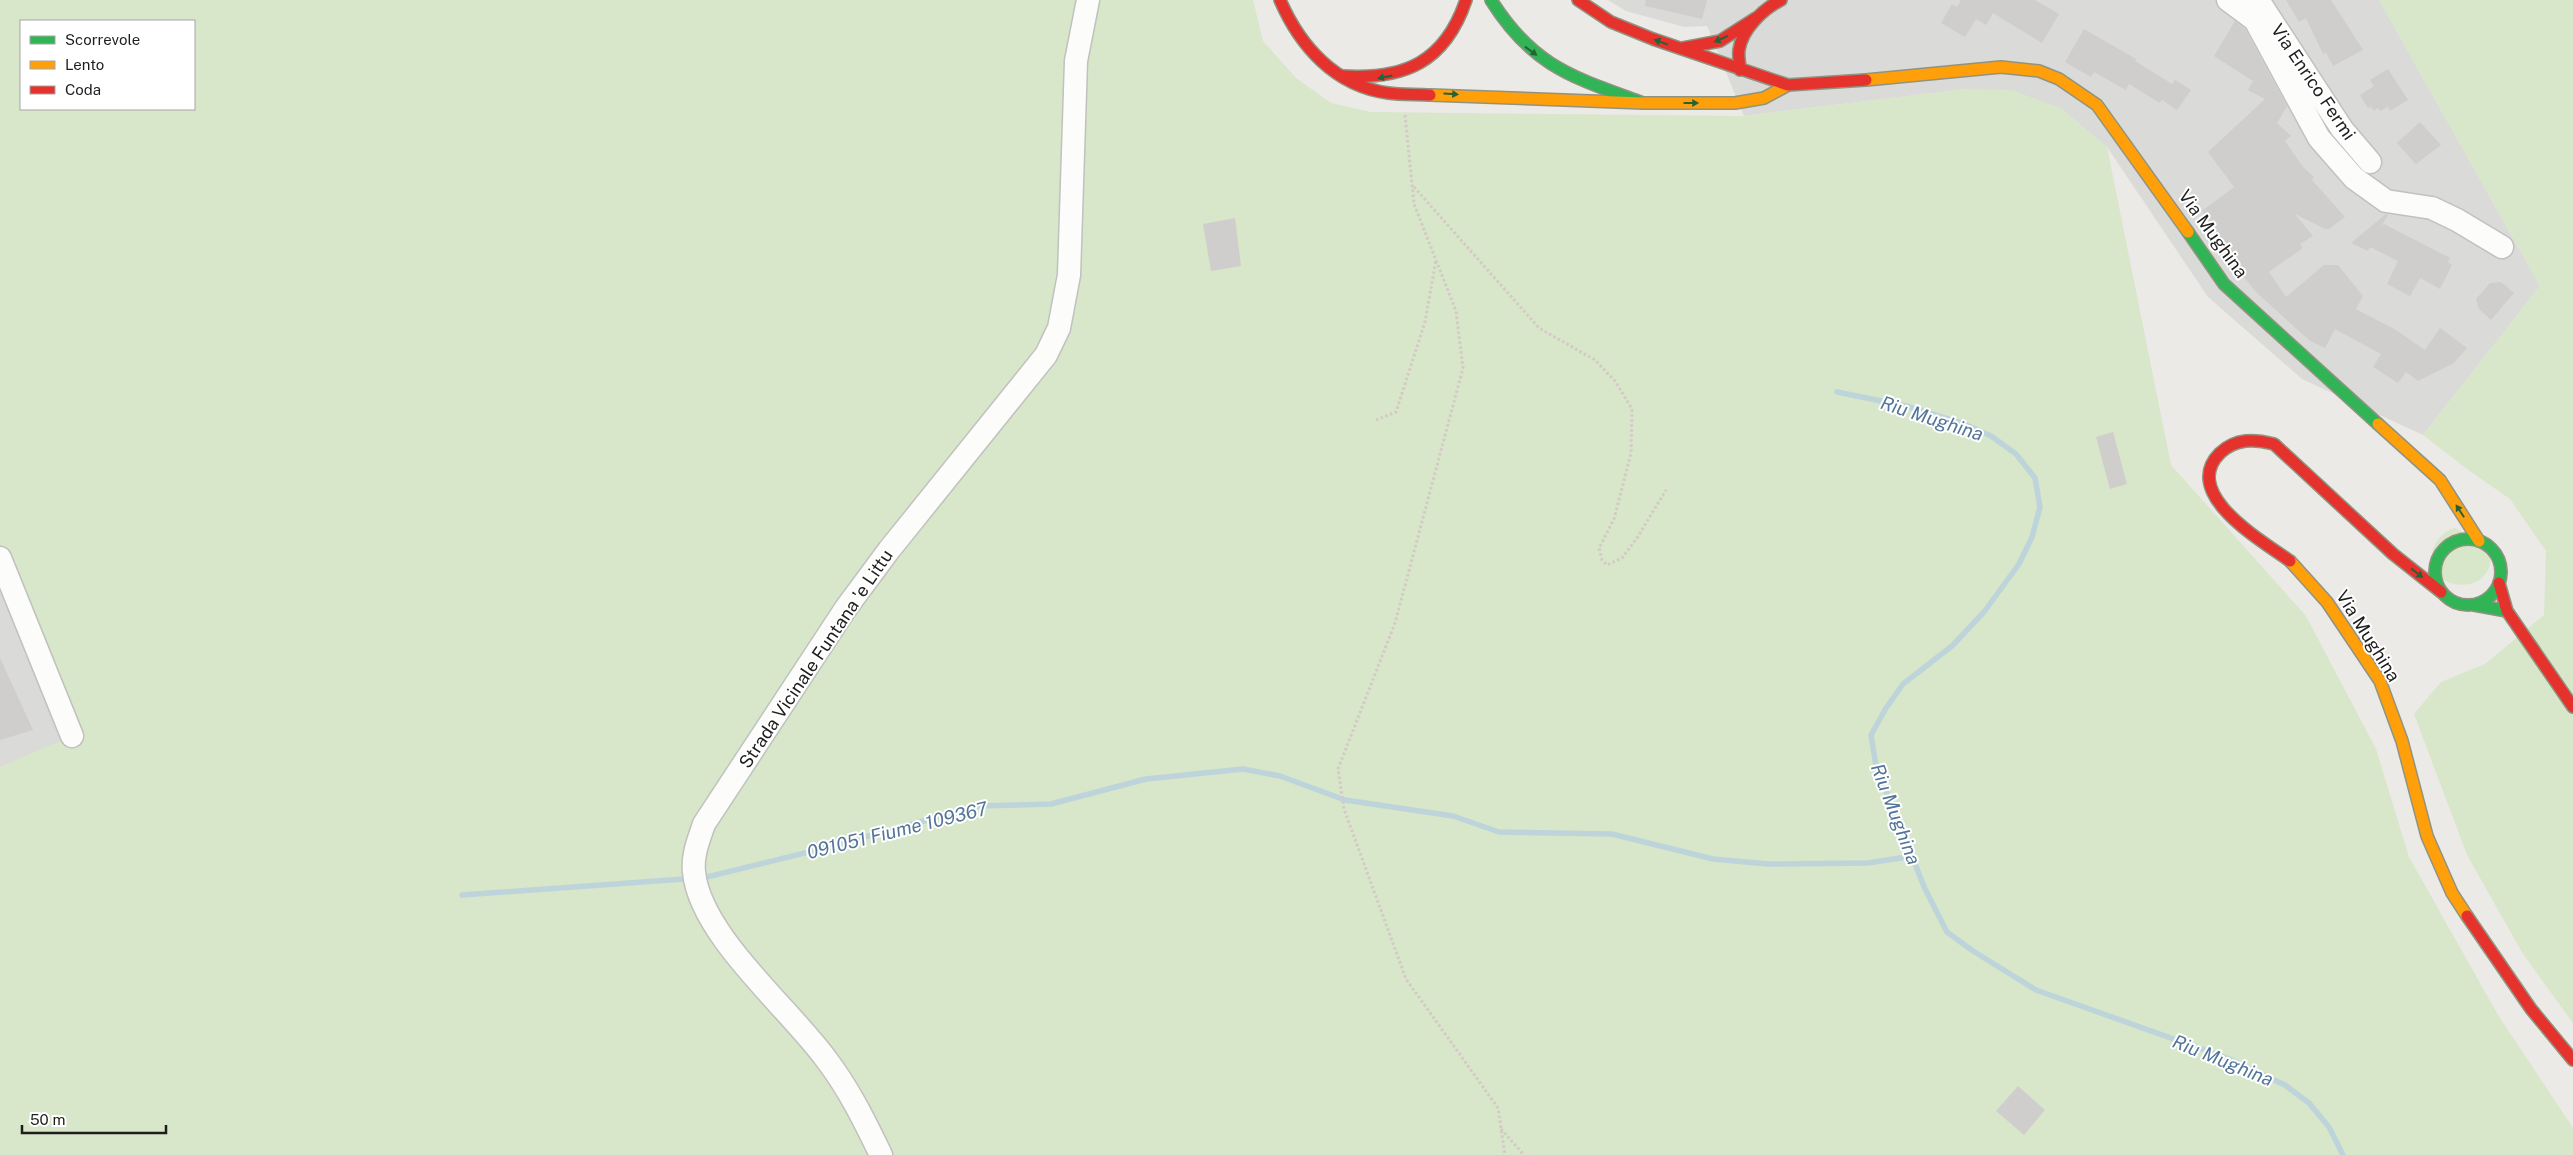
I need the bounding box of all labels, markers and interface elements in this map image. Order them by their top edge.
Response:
legend [20,20,195,110]
street label: Via Enrico Fermi [2267,20,2360,144]
text: Scorrevole [65,31,140,48]
one-way arrow [1714,36,1728,44]
one-way arrow [1654,38,1669,45]
one-way arrow [1524,46,1538,56]
text: Lento [65,56,104,73]
one-way arrow [1377,73,1392,81]
text: Coda [65,81,101,98]
one-way arrow [1443,91,1459,99]
one-way arrow [1684,99,1700,107]
street label: Via Mughina [2174,186,2252,282]
water label: Riu Mughina [1878,391,1986,445]
one-way arrow [2455,504,2464,517]
street label: Strada Vicinale Funtana 'e Littu [734,545,897,772]
one-way arrow [2410,567,2423,578]
street label: Via Mughina [2332,586,2405,685]
water label: Riu Mughina [1867,760,1925,868]
water label: 091051 Fiume 109367 [804,797,991,863]
water label: Riu Mughina [2169,1030,2277,1090]
scale bar [22,1102,166,1134]
text: 50 m [30,1111,65,1128]

